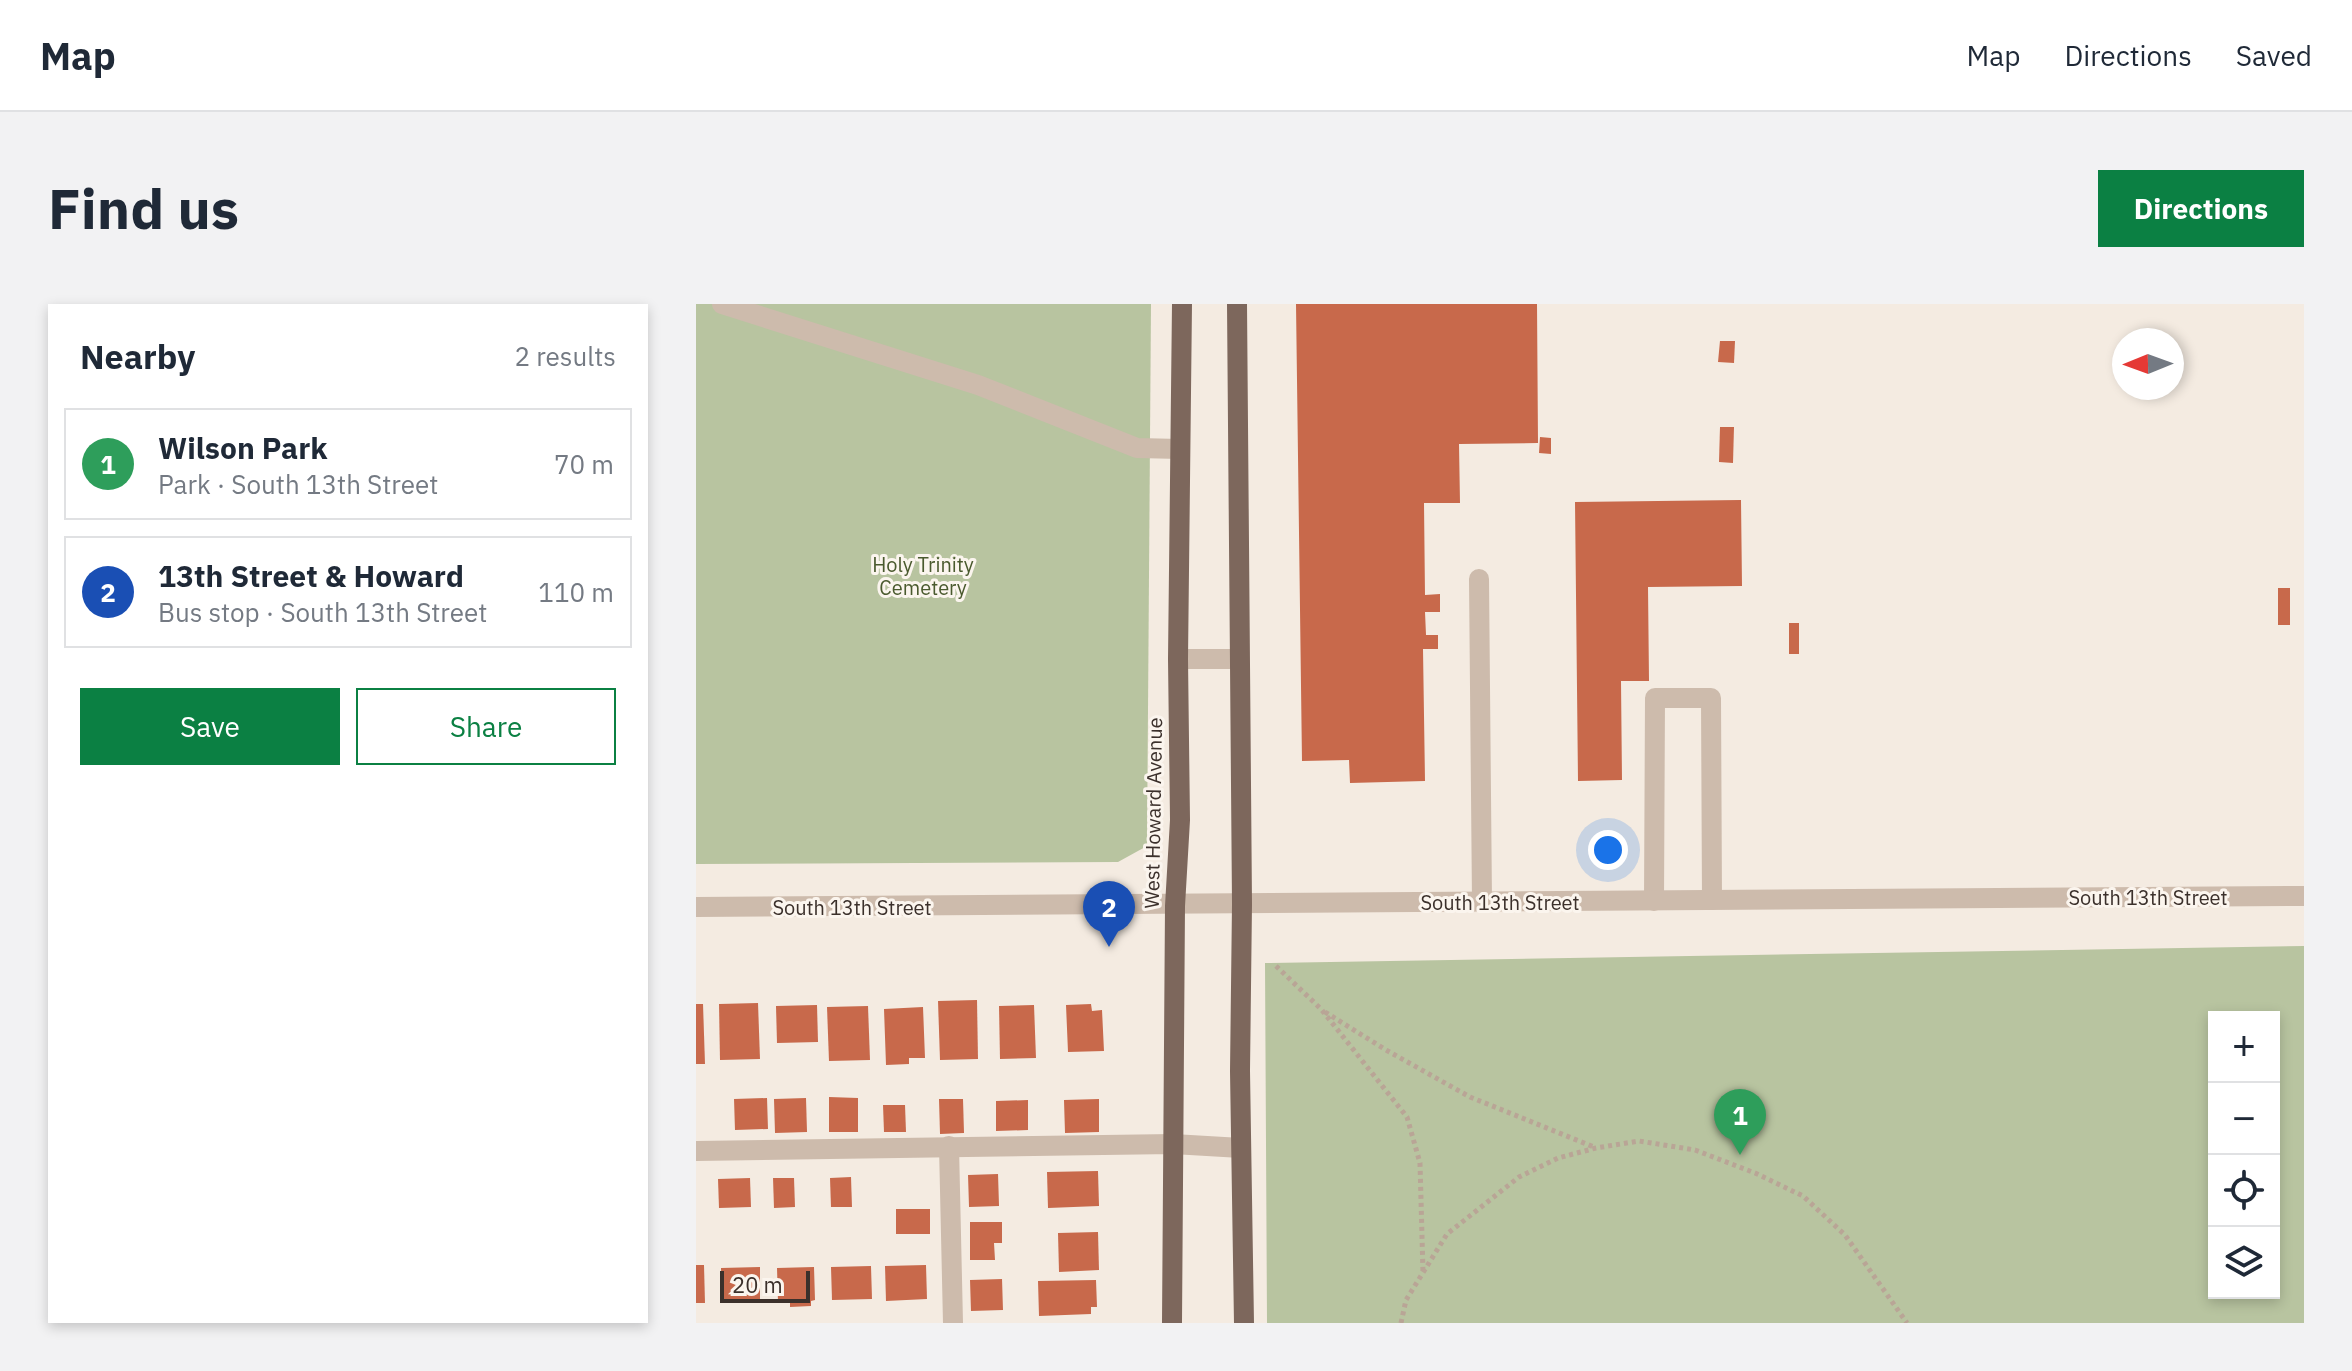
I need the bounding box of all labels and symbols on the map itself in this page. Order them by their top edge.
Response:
north arrow [2112,328,2184,400]
park label: Holy Trinity Cemetery [872,551,974,601]
street label: West Howard Avenue [1138,717,1168,909]
your location [1588,830,1628,870]
pin: 2 [1083,881,1135,947]
street label: South 13th Street [2068,884,2228,911]
street label: South 13th Street [1420,889,1580,916]
street label: South 13th Street [772,894,932,921]
pin: 1 [1714,1089,1766,1155]
scale bar [720,1267,810,1303]

